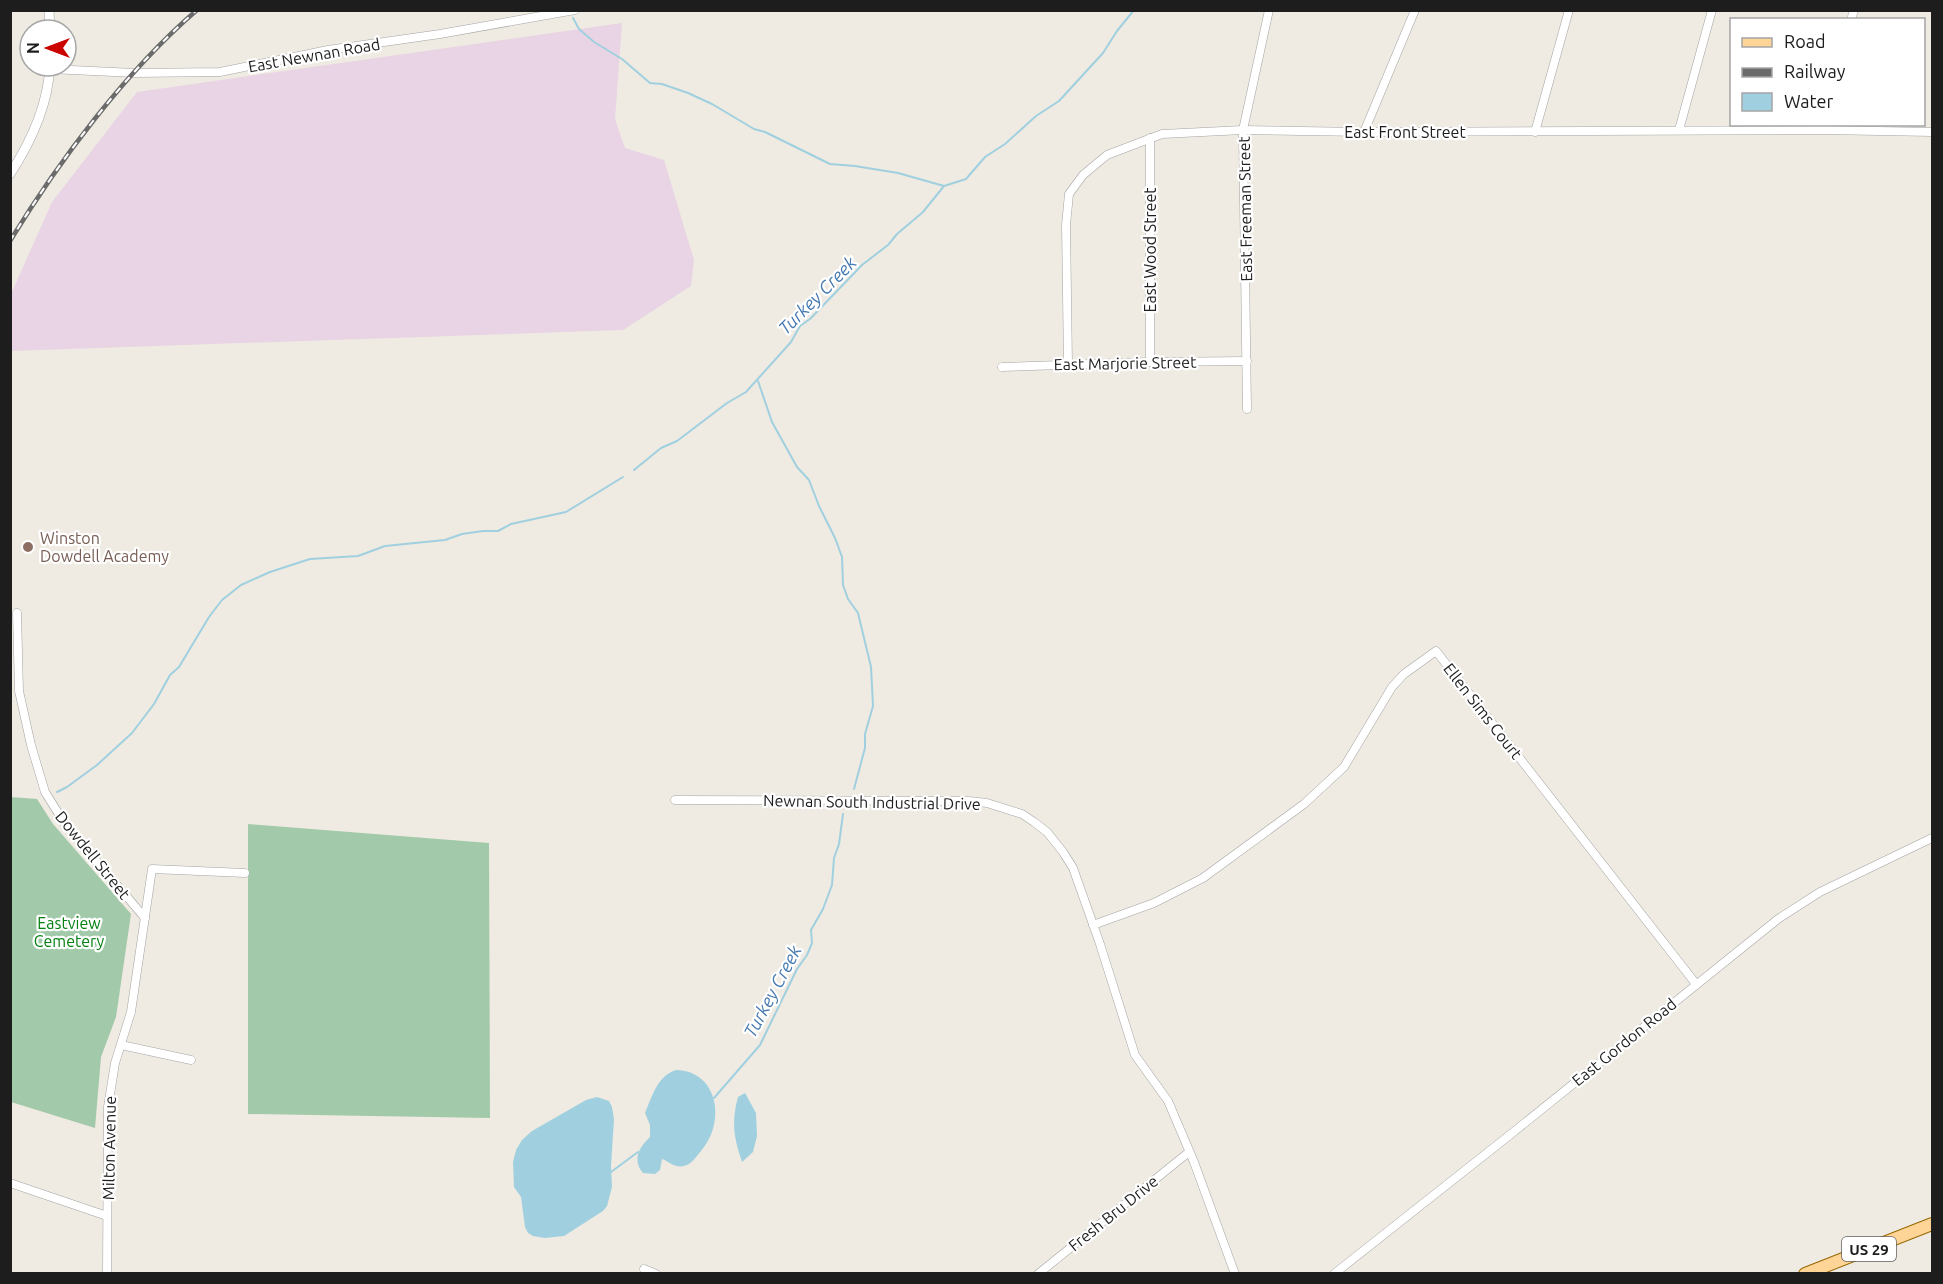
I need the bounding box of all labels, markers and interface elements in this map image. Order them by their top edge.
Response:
north arrow [18,18,78,78]
legend [1730,18,1925,126]
text: Road [1784,31,1826,51]
street label: East Newnan Road [247,35,381,75]
text: N [24,42,42,54]
text: Railway [1784,61,1846,81]
text: Water [1784,91,1834,111]
street label: East Front Street [1344,123,1466,141]
street label: East Freeman Street [1235,135,1255,282]
street label: East Wood Street [1141,187,1159,313]
water label: Turkey Creek [774,252,860,338]
street label: East Marjorie Street [1054,353,1197,373]
place label: Winston Dowdell Academy [40,529,169,565]
marker: Winston Dowdell Academy [21,540,35,554]
street label: Ellen Sims Court [1440,660,1526,763]
street label: Newnan South Industrial Drive [763,791,981,813]
street label: Dowdell Street [52,807,134,903]
park label: Eastview Cemetery [34,914,105,950]
water label: Turkey Creek [739,941,805,1040]
street label: East Gordon Road [1568,995,1680,1089]
street label: Milton Avenue [99,1096,119,1200]
street label: Fresh Bru Drive [1065,1172,1161,1254]
road number: US 29 [1842,1237,1896,1261]

